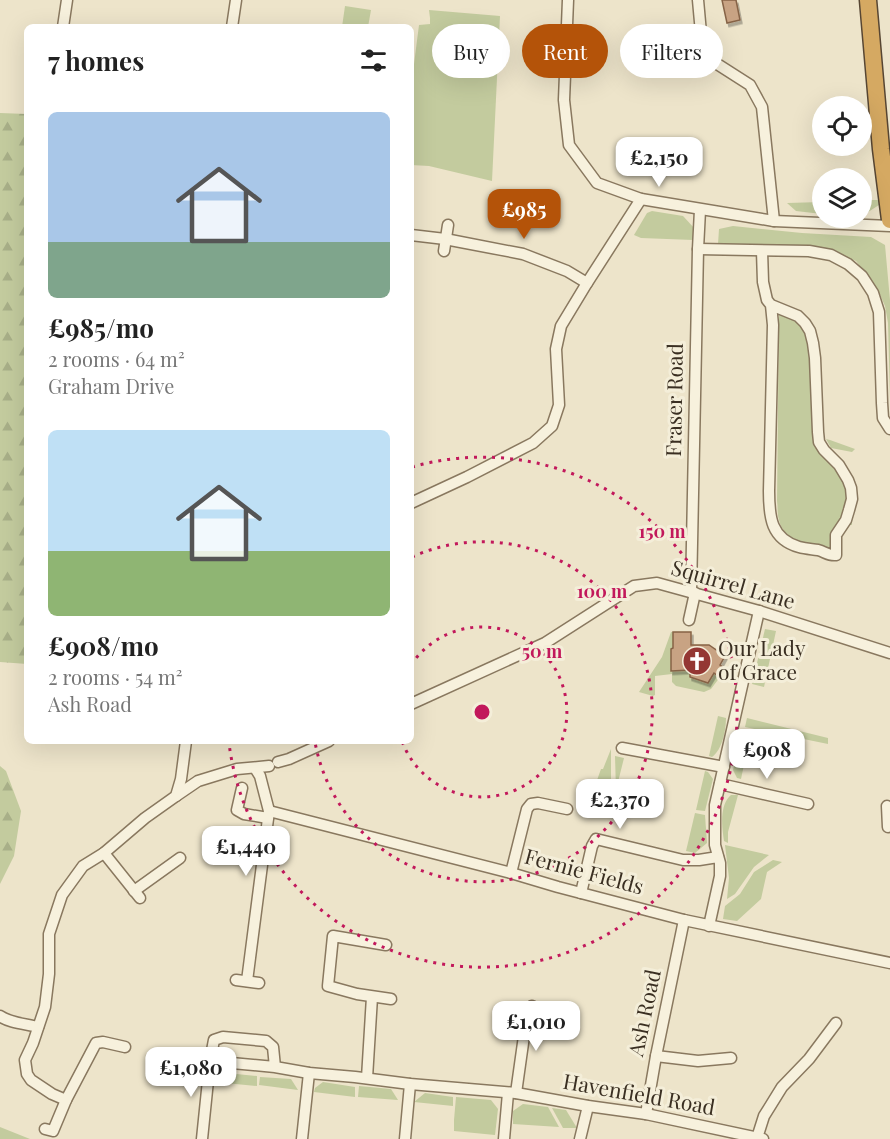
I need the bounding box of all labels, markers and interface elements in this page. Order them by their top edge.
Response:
chip: Buy [432,24,510,78]
chip: Rent [522,24,608,78]
chip: Filters [620,24,723,78]
text: 7 homes [48,43,144,78]
icon: filters [357,44,390,77]
map controls [812,96,872,228]
button: locate [812,96,872,156]
pin: £2,150 [610,137,708,188]
text: £2,150 [630,143,688,170]
icon: home [165,151,273,259]
button: layers [812,168,872,228]
pin: £985 [488,189,560,240]
text: £985 [502,195,546,222]
text: £985/mo [48,310,154,345]
street label: Fraser Road [658,343,688,457]
text: 2 rooms · 64 m² [48,345,185,372]
text: Graham Drive [48,372,174,399]
icon: home [165,469,273,577]
text: 150 m [638,519,686,543]
street label: Squirrel Lane [668,552,799,614]
text: 100 m [577,579,628,603]
text: £908/mo [48,628,159,663]
place label: Our Lady of Grace [718,633,806,685]
text: 50 m [522,639,563,663]
church icon: Our Lady of Grace [681,645,713,677]
text: 2 rooms · 54 m² [48,663,183,690]
text: Ash Road [48,690,132,717]
centre of rings [472,702,492,722]
pin: £908 [731,729,803,780]
text: £908 [743,735,791,762]
pin: £2,370 [571,779,669,830]
text: £2,370 [590,785,650,812]
pin: £1,440 [197,826,295,877]
text: £1,440 [216,832,276,859]
street label: Fernie Fields [522,841,647,899]
street label: Ash Road [620,967,666,1059]
pin: £1,010 [487,1001,585,1052]
text: £1,010 [506,1007,566,1034]
pin: £1,080 [142,1047,240,1098]
text: £1,080 [159,1053,223,1080]
street label: Havenfield Road [561,1066,718,1120]

